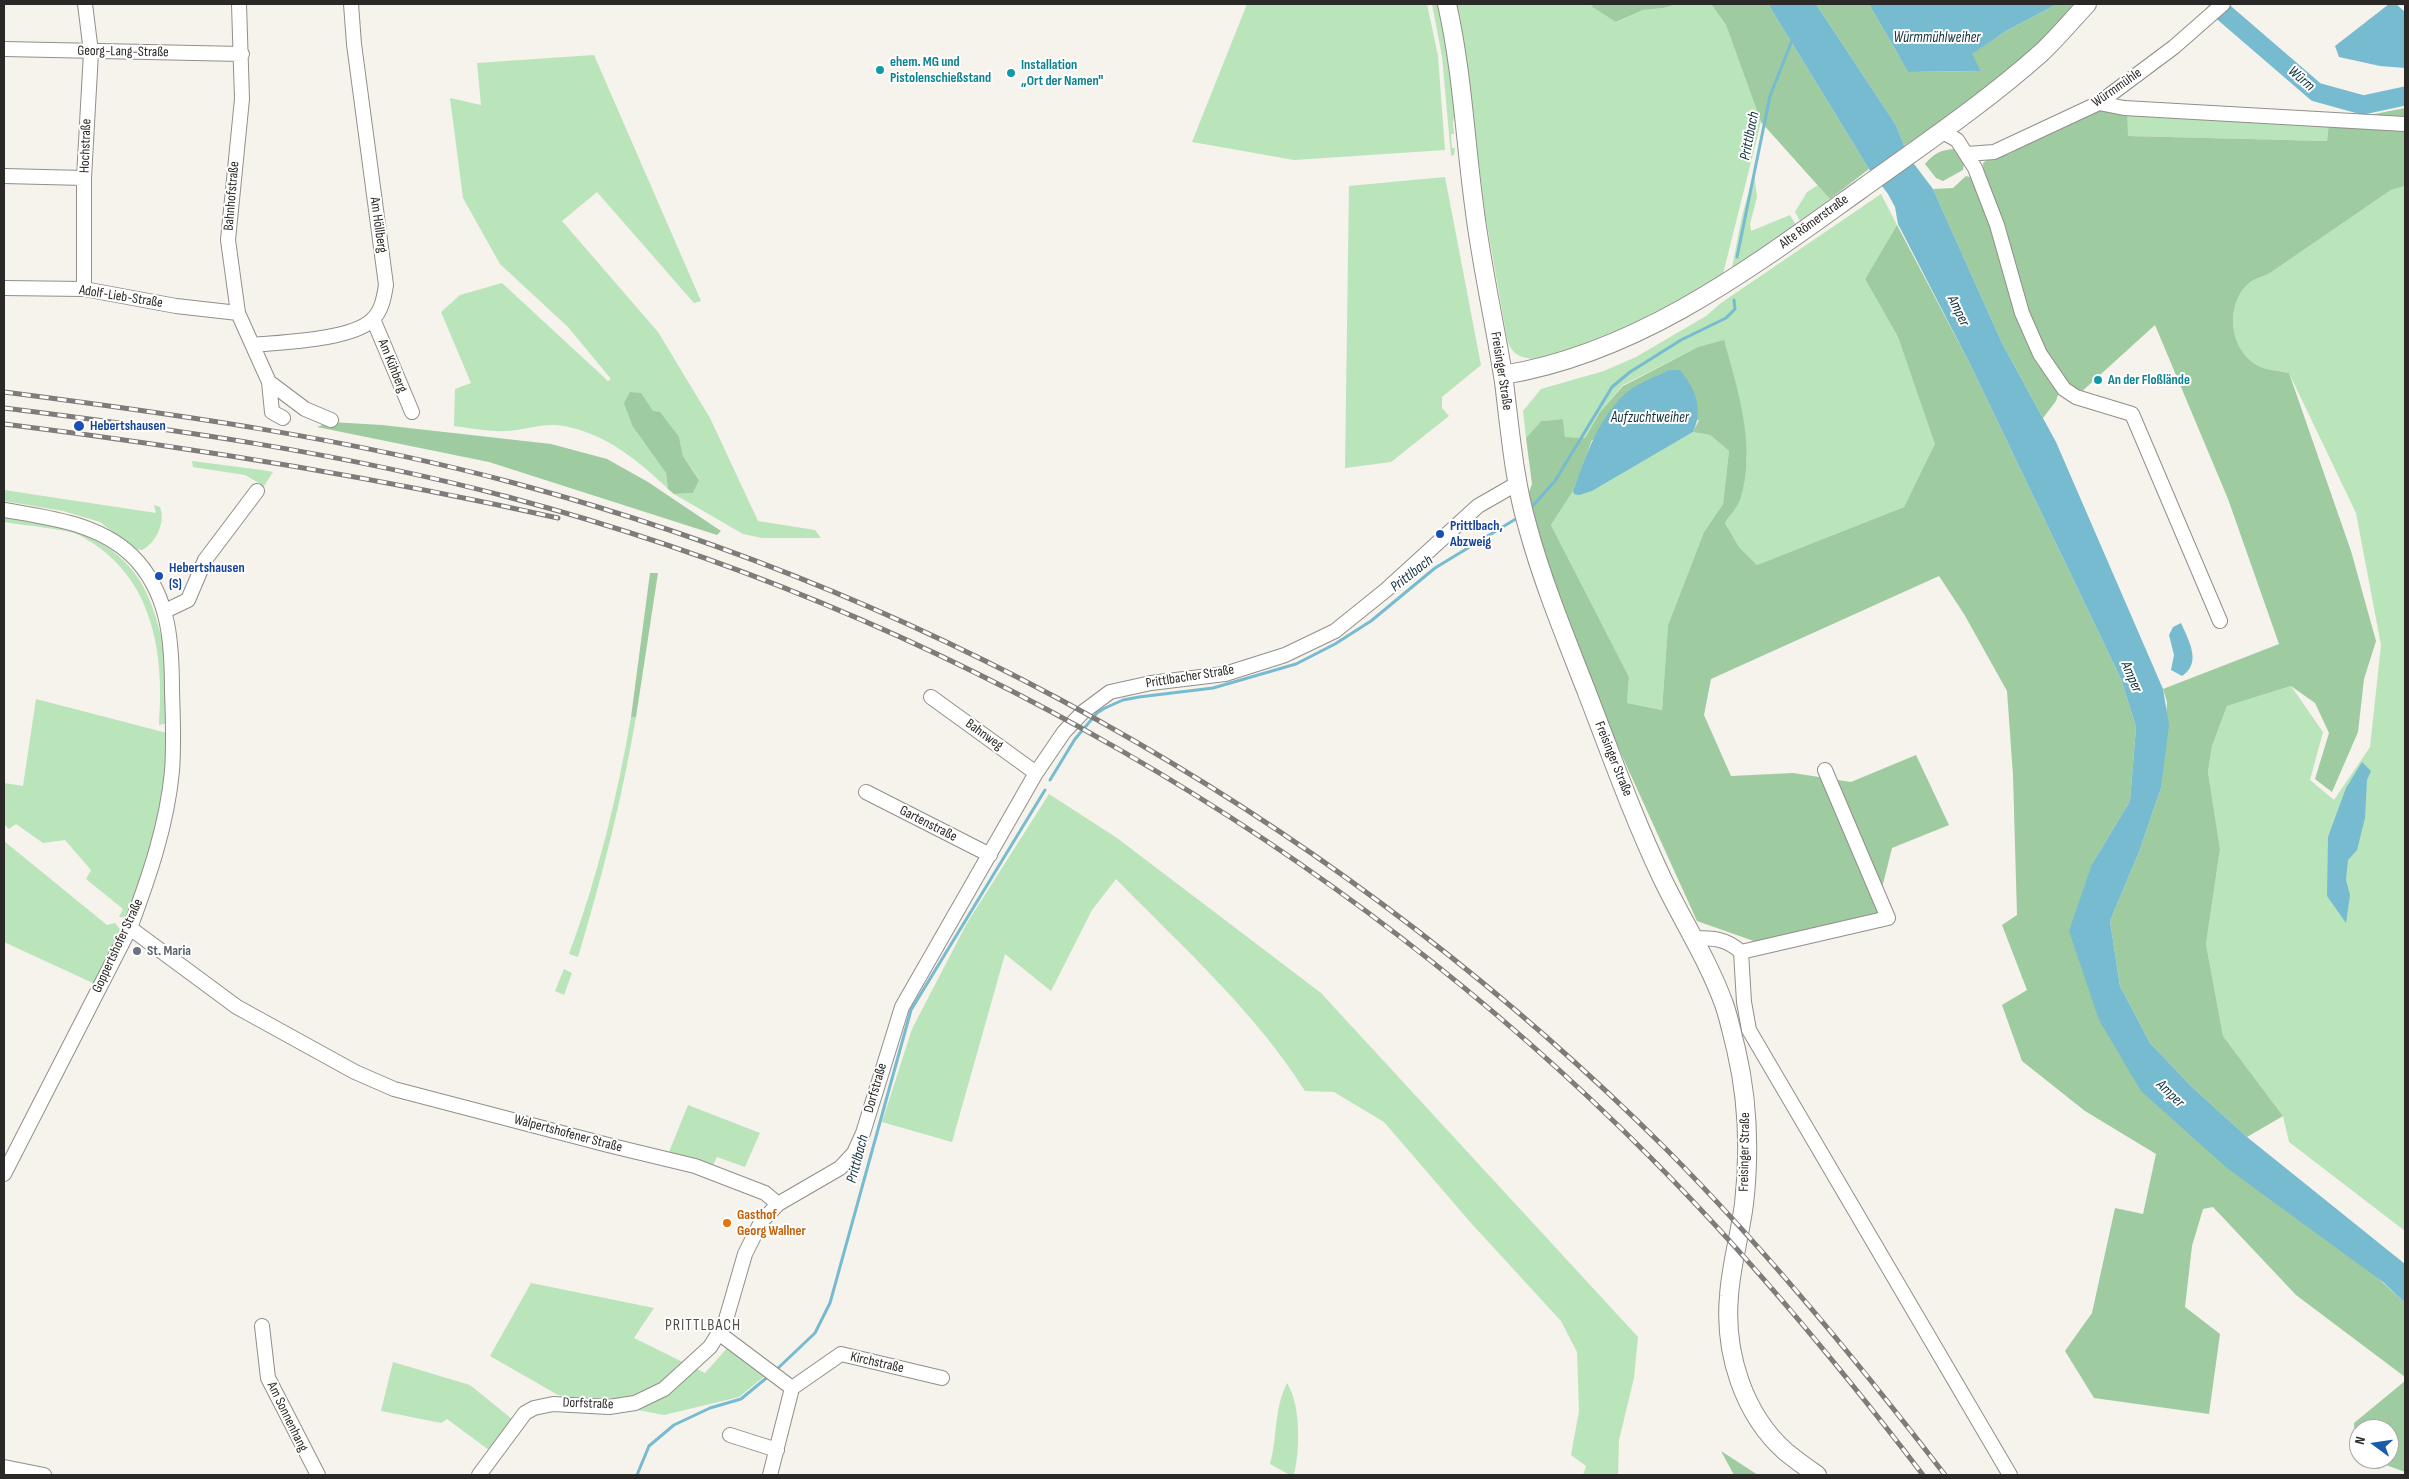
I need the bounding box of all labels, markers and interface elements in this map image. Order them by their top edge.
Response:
water label: Würmmühlweiher [1894,29,1980,47]
street label: Georg-Lang-Straße [77,43,169,61]
place label: ehem. MG und Pistolenschießstand [890,54,991,86]
place label: Installation „Ort der Namen'' [1021,57,1103,90]
water label: Würm [2284,63,2318,95]
marker: ehem. MG und Pistolenschießstand [874,64,886,76]
street label: Würmmühle [2089,65,2145,111]
marker: Installation „Ort der Namen'' [1005,67,1017,79]
water label: Prittlbach [1736,110,1764,162]
street label: Hochstraße [77,118,95,174]
street label: Bahnhofstraße [221,161,243,231]
street label: Alte Römerstraße [1776,191,1852,253]
street label: Am Höllberg [366,196,390,254]
street label: Adolf-Lieb-Straße [78,282,164,312]
water label: Amper [1943,293,1973,329]
street label: Freisinger Straße [1487,331,1515,411]
street label: Am Kühberg [374,337,410,395]
place label: An der Floßlände [2108,372,2190,388]
marker: An der Floßlände [2092,374,2104,386]
water label: Aufzuchtweiher [1611,409,1689,427]
place label: Hebertshausen [90,418,166,434]
marker: Hebertshausen [72,419,86,433]
place label: Prittlbach, Abzweig [1450,518,1503,550]
marker: Prittlbach, Abzweig [1434,528,1446,540]
water label: Prittlbach [1387,552,1437,596]
place label: Hebertshausen (S) [169,560,245,592]
marker: Hebertshausen (S) [153,570,165,582]
water label: Amper [2116,659,2146,695]
street label: Prittlbacher Straße [1145,662,1235,692]
street label: Bahnweg [962,716,1006,754]
street label: Freisinger Straße [1590,719,1636,799]
street label: Gartenstraße [896,802,960,846]
street label: Goppertshofer Straße [89,896,147,996]
place label: St. Maria [147,943,191,959]
marker: St. Maria [131,945,143,957]
street label: Dorfstraße [861,1061,891,1115]
water label: Amper [2152,1076,2188,1112]
street label: Walpertshofener Straße [512,1111,624,1157]
street label: Freisinger Straße [1736,1112,1754,1192]
water label: Prittlbach [843,1133,873,1185]
place label: Gasthof Georg Wallner [737,1207,806,1240]
marker: Gasthof Georg Wallner [721,1217,733,1229]
district label: PRITTLBACH [664,1316,742,1336]
street label: Kirchstraße [849,1349,905,1377]
street label: Am Sonnenhang [263,1379,311,1455]
street label: Dorfstraße [562,1395,614,1413]
north arrow [2349,1419,2399,1469]
text: N [2351,1435,2369,1446]

